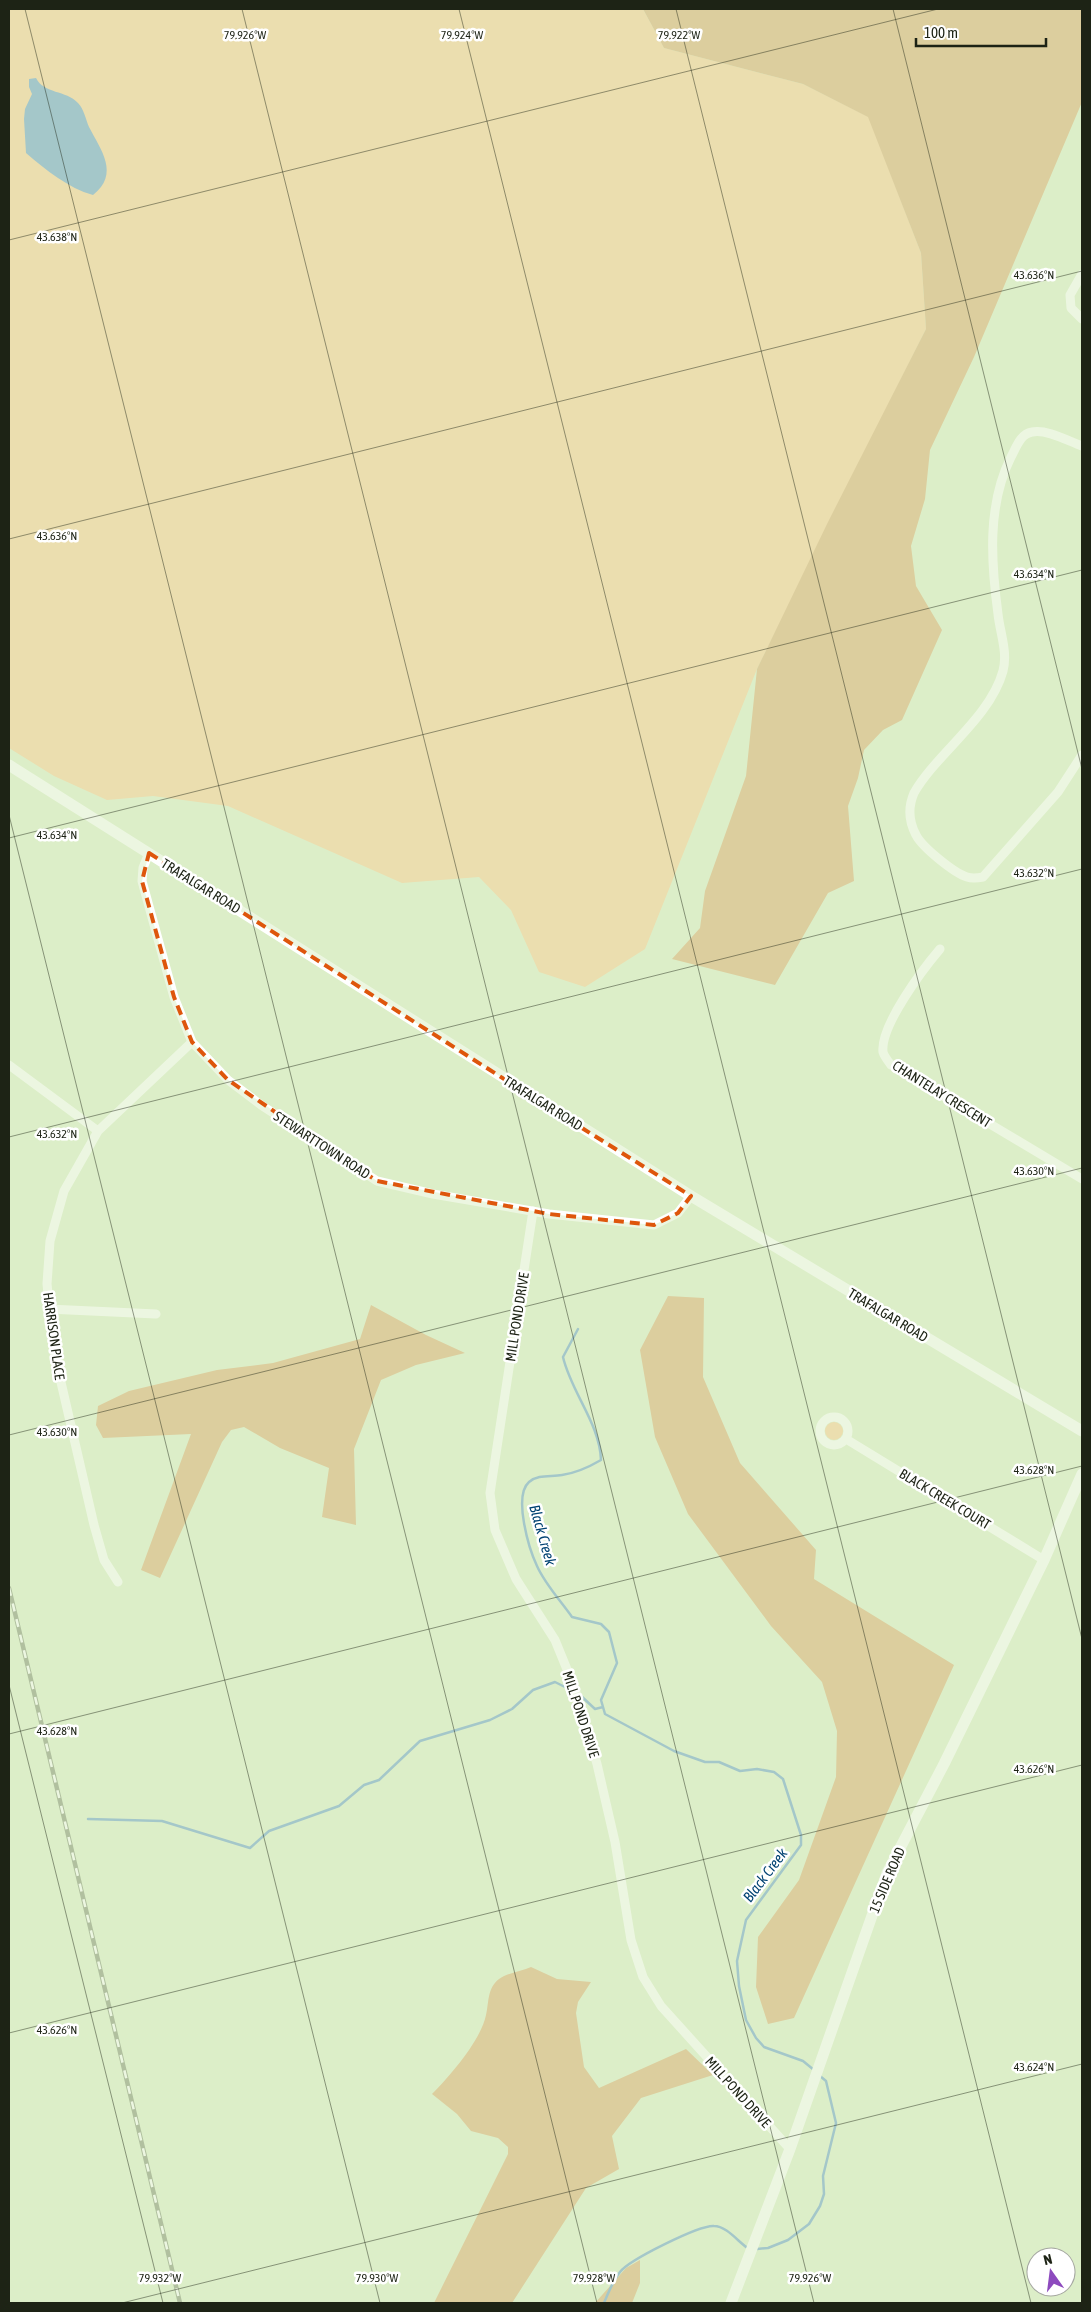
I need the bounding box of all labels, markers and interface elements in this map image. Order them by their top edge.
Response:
scale bar [916,15,1046,47]
text: 100 m [924,24,958,41]
text: 79.926°W [224,28,266,42]
text: 79.924°W [441,28,483,42]
text: 79.922°W [658,28,700,42]
text: 43.638°N [37,230,77,244]
text: 43.636°N [1014,268,1054,282]
text: 43.636°N [37,529,77,543]
text: 43.634°N [1014,567,1054,581]
text: 43.634°N [37,828,77,842]
street label: TRAFALGAR ROAD [158,855,244,917]
text: 43.632°N [1014,866,1054,880]
street label: CHANTELAY CRESCENT [890,1057,994,1131]
street label: TRAFALGAR ROAD [500,1072,586,1134]
street label: STEWARTTOWN ROAD [271,1108,373,1182]
text: 43.632°N [37,1127,77,1141]
text: 43.630°N [1014,1164,1054,1178]
street label: MILL POND DRIVE [502,1271,532,1363]
street label: TRAFALGAR ROAD [845,1285,931,1345]
street label: HARRISON PLACE [40,1291,68,1381]
text: 43.630°N [37,1425,77,1439]
text: 43.628°N [1014,1463,1054,1477]
street label: BLACK CREEK COURT [896,1465,994,1533]
water label: Black Creek [526,1503,560,1568]
street label: MILL POND DRIVE [559,1669,603,1759]
text: 43.628°N [37,1724,77,1738]
text: 43.626°N [1014,1762,1054,1776]
water label: Black Creek [739,1845,791,1905]
street label: 15 SIDE ROAD [866,1845,908,1915]
text: 43.626°N [37,2023,77,2037]
street label: MILL POND DRIVE [702,2053,774,2131]
text: 43.624°N [1014,2060,1054,2074]
north arrow [1026,2247,1076,2297]
text: N [1042,2251,1054,2268]
text: 79.932°W [139,2271,181,2285]
text: 79.930°W [356,2271,398,2285]
text: 79.928°W [573,2271,615,2285]
text: 79.926°W [789,2271,831,2285]

